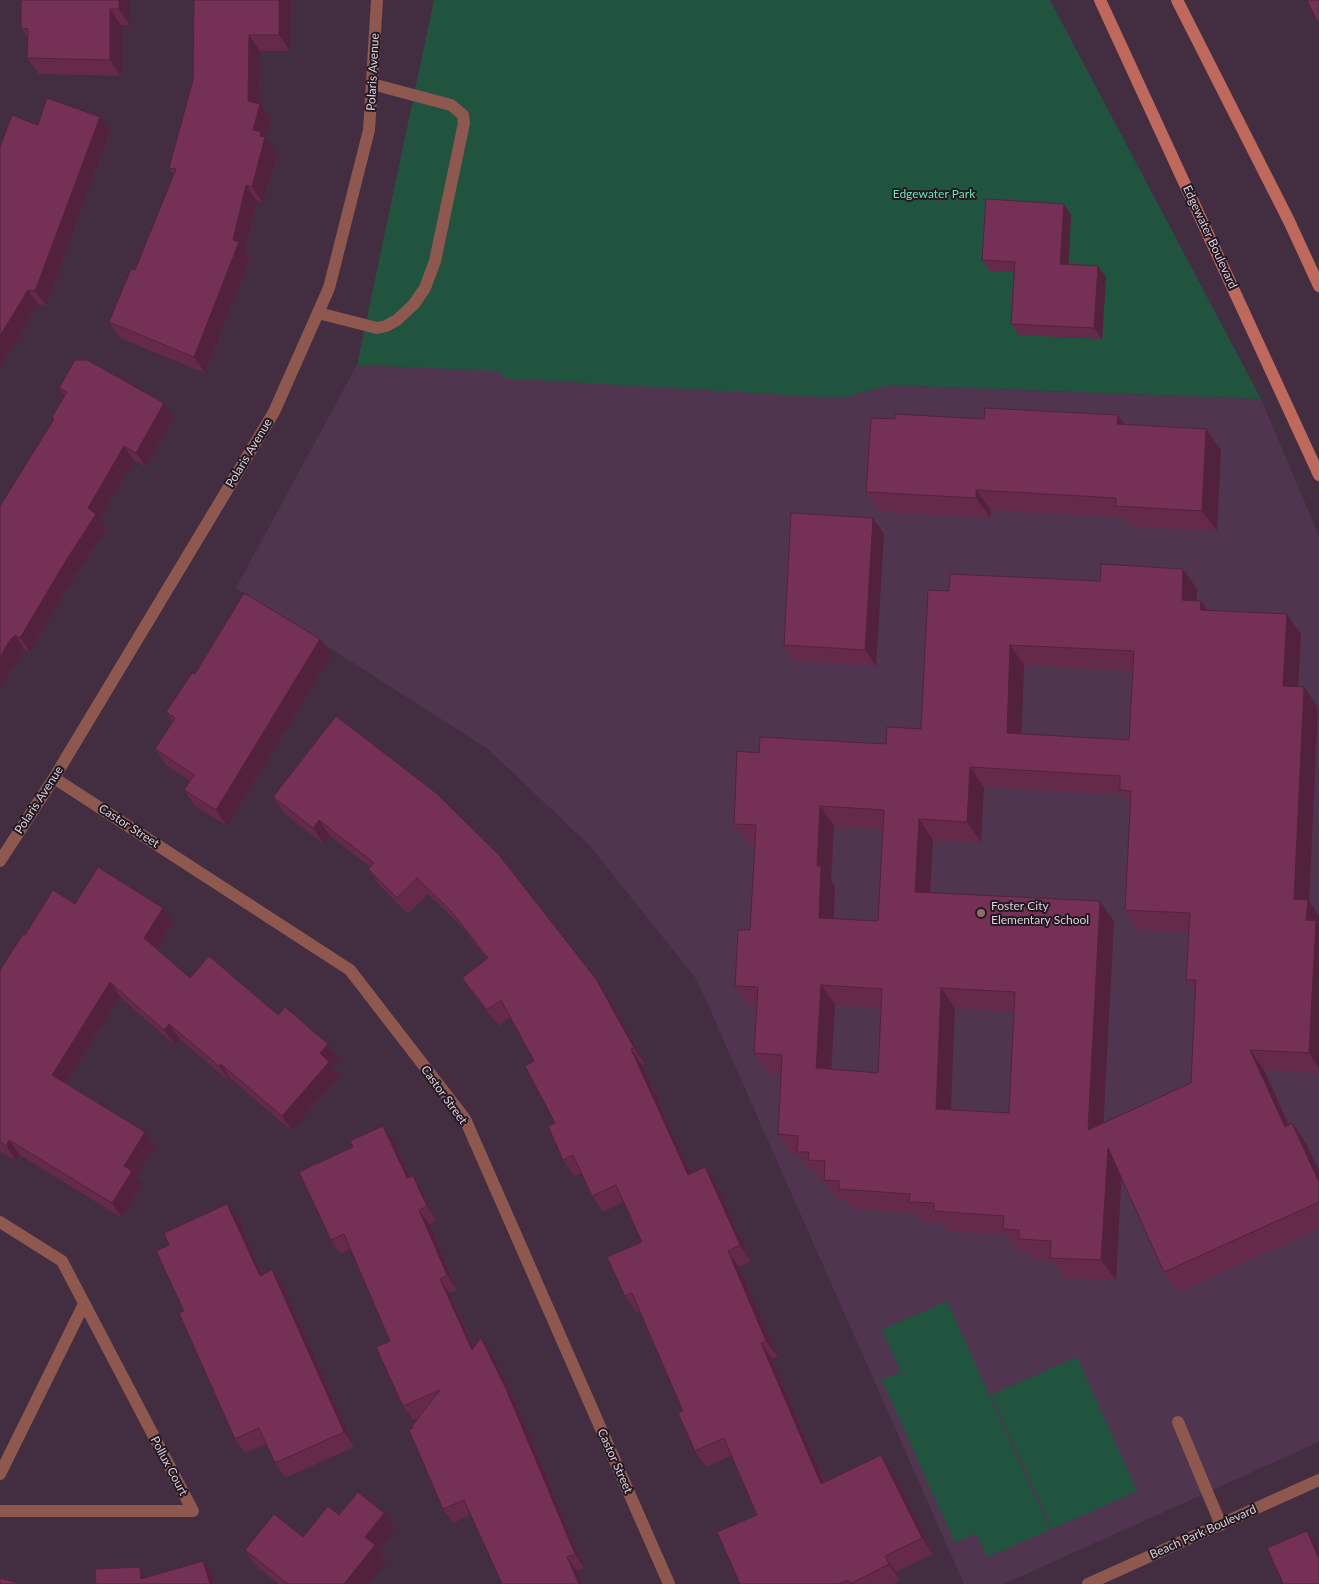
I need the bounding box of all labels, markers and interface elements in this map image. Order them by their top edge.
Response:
street label: Polaris Avenue [364,33,382,111]
street label: Edgewater Boulevard [1180,183,1240,291]
park label: Edgewater Park [893,187,975,201]
street label: Polaris Avenue [223,416,275,490]
street label: Polaris Avenue [12,763,66,837]
street label: Castor Street [96,801,162,851]
place label: Foster City Elementary School [991,899,1089,927]
marker: Foster City Elementary School [975,907,987,919]
street label: Castor Street [418,1063,470,1127]
street label: Castor Street [594,1426,636,1496]
street label: Pollux Court [147,1434,191,1498]
street label: Beach Park Boulevard [1148,1502,1258,1562]

